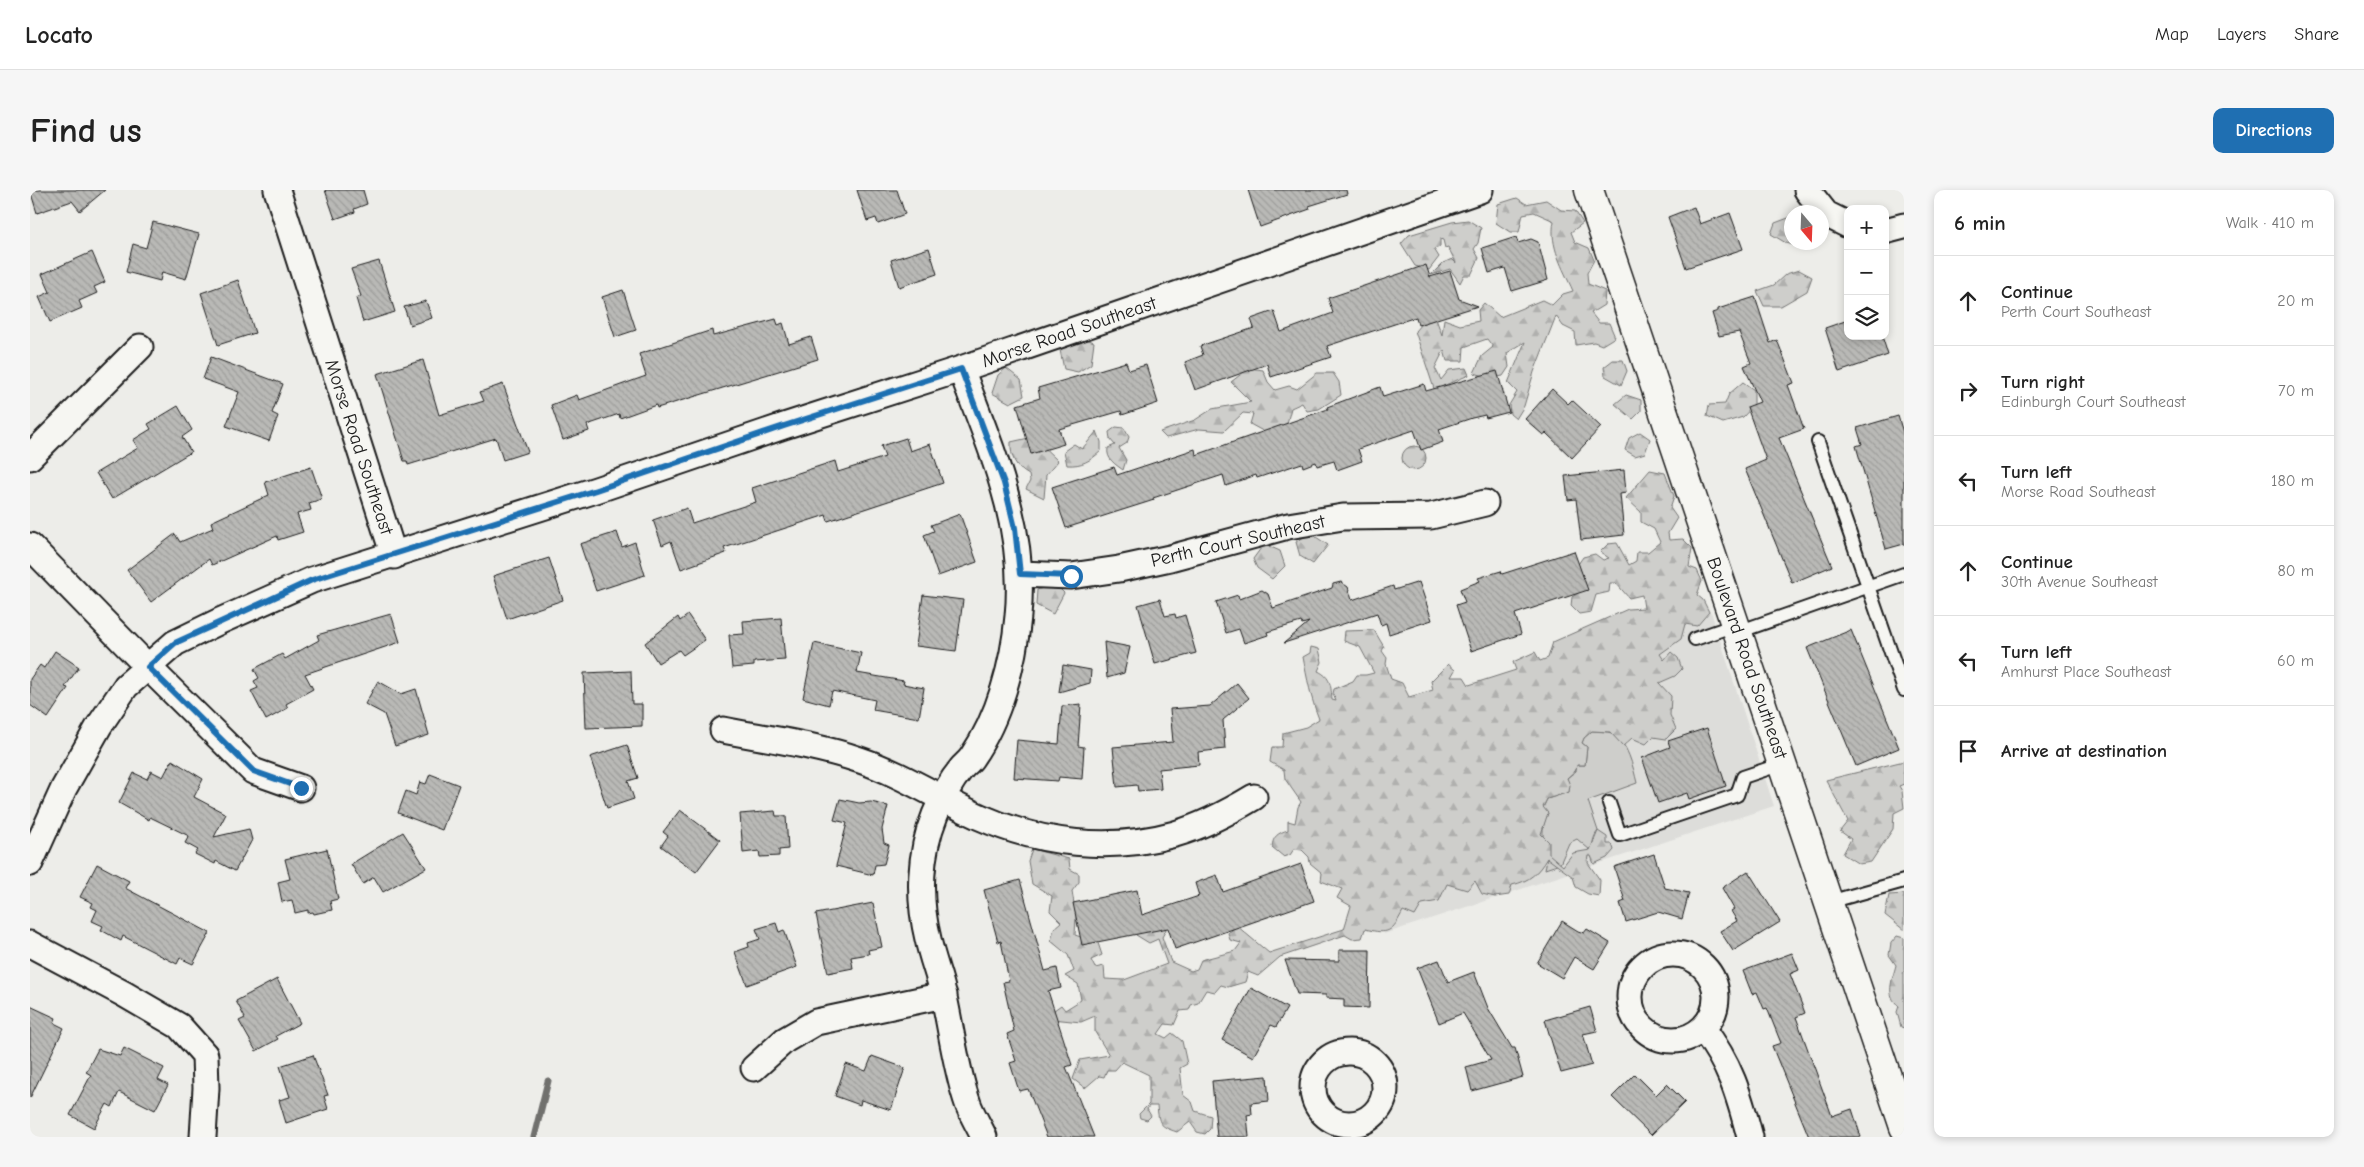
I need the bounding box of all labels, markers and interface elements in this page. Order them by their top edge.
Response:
text: Locato [25,21,93,49]
text: Map [2155,24,2189,45]
text: Layers [2217,24,2266,45]
text: Share [2294,24,2339,45]
button: Directions [2213,108,2334,153]
text: Find us [30,110,142,151]
north arrow [1784,205,1829,250]
map controls [1844,205,1889,340]
button: + [1844,205,1889,250]
text: 6 min [1954,211,2006,235]
text: Walk · 410 m [2226,214,2314,232]
button: − [1844,250,1889,295]
text: Continue [2001,281,2073,303]
icon: ahead [1954,287,1982,315]
street label: Morse Road Southeast [979,292,1160,372]
text: 20 m [2277,292,2314,310]
button: layers [1844,295,1889,340]
text: Perth Court Southeast [2001,303,2151,321]
street label: Morse Road Southeast [320,357,398,538]
text: Turn right [2001,371,2085,393]
icon: right [1954,377,1982,405]
text: 70 m [2278,382,2314,400]
text: Edinburgh Court Southeast [2001,393,2185,411]
text: Turn left [2001,461,2072,483]
icon: left [1954,467,1982,495]
text: 180 m [2271,472,2314,490]
text: Morse Road Southeast [2001,483,2155,501]
street label: Perth Court Southeast [1149,510,1328,572]
text: Continue [2001,551,2073,573]
street label: Boulevard Road Southeast [1702,554,1792,762]
icon: ahead [1954,557,1982,585]
text: 80 m [2277,562,2314,580]
route start [1060,565,1083,588]
text: 30th Avenue Southeast [2001,573,2158,591]
text: Turn left [2001,641,2072,663]
icon: left [1954,647,1982,675]
text: 60 m [2277,652,2314,670]
text: Amhurst Place Southeast [2001,663,2171,681]
icon: arrive [1954,737,1982,765]
text: Arrive at destination [2001,740,2167,762]
route end [290,777,313,800]

